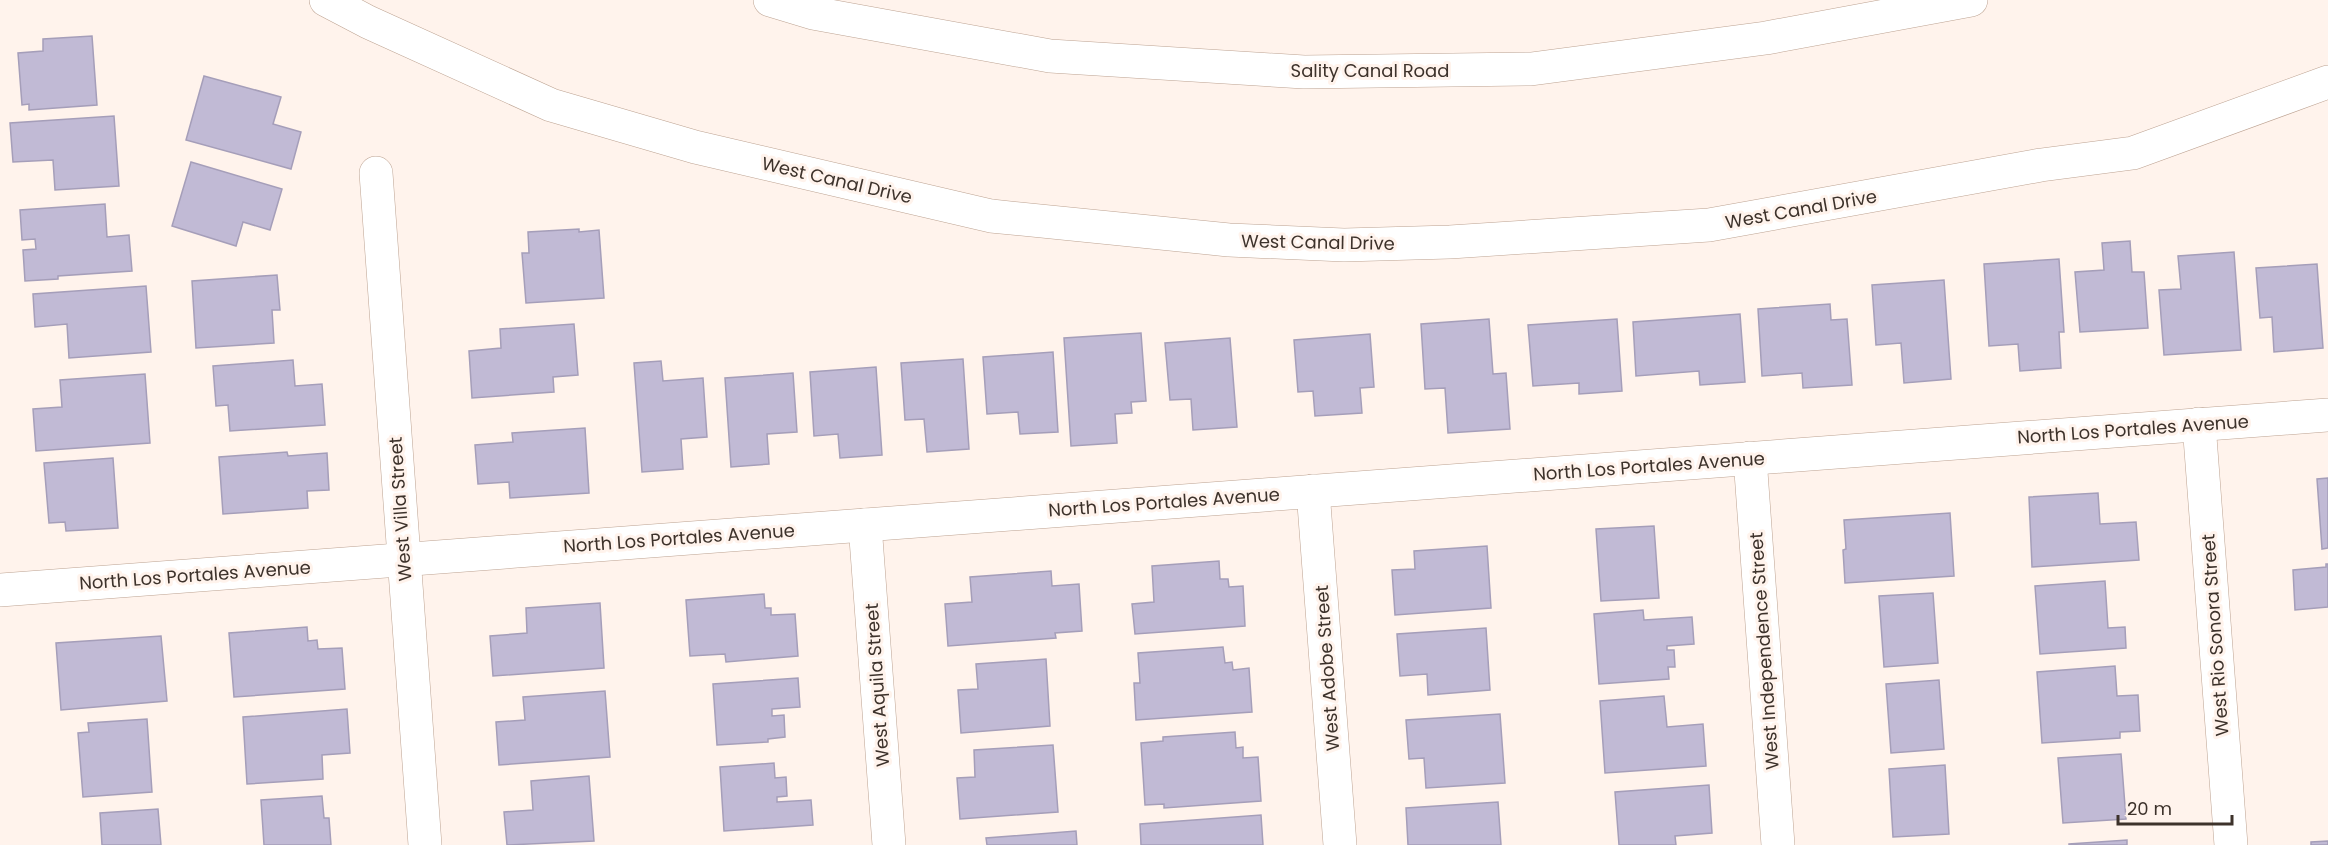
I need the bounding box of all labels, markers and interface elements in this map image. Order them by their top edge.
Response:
street label: Sality Canal Road [1291,58,1449,83]
street label: West Canal Drive [759,151,915,209]
street label: West Canal Drive [1723,183,1879,235]
street label: West Canal Drive [1241,228,1395,256]
street label: North Los Portales Avenue [2016,408,2250,450]
street label: West Villa Street [382,436,418,582]
street label: North Los Portales Avenue [1532,445,1766,487]
street label: North Los Portales Avenue [1047,481,1281,523]
street label: North Los Portales Avenue [562,517,796,559]
street label: West Independence Street [1743,531,1785,771]
street label: West Rio Sonora Street [2195,533,2235,737]
street label: North Los Portales Avenue [78,554,312,596]
street label: West Adobe Street [1309,584,1345,752]
street label: West Aquila Street [859,602,895,768]
scale bar [2118,788,2232,826]
text: 20 m [2127,796,2172,821]

